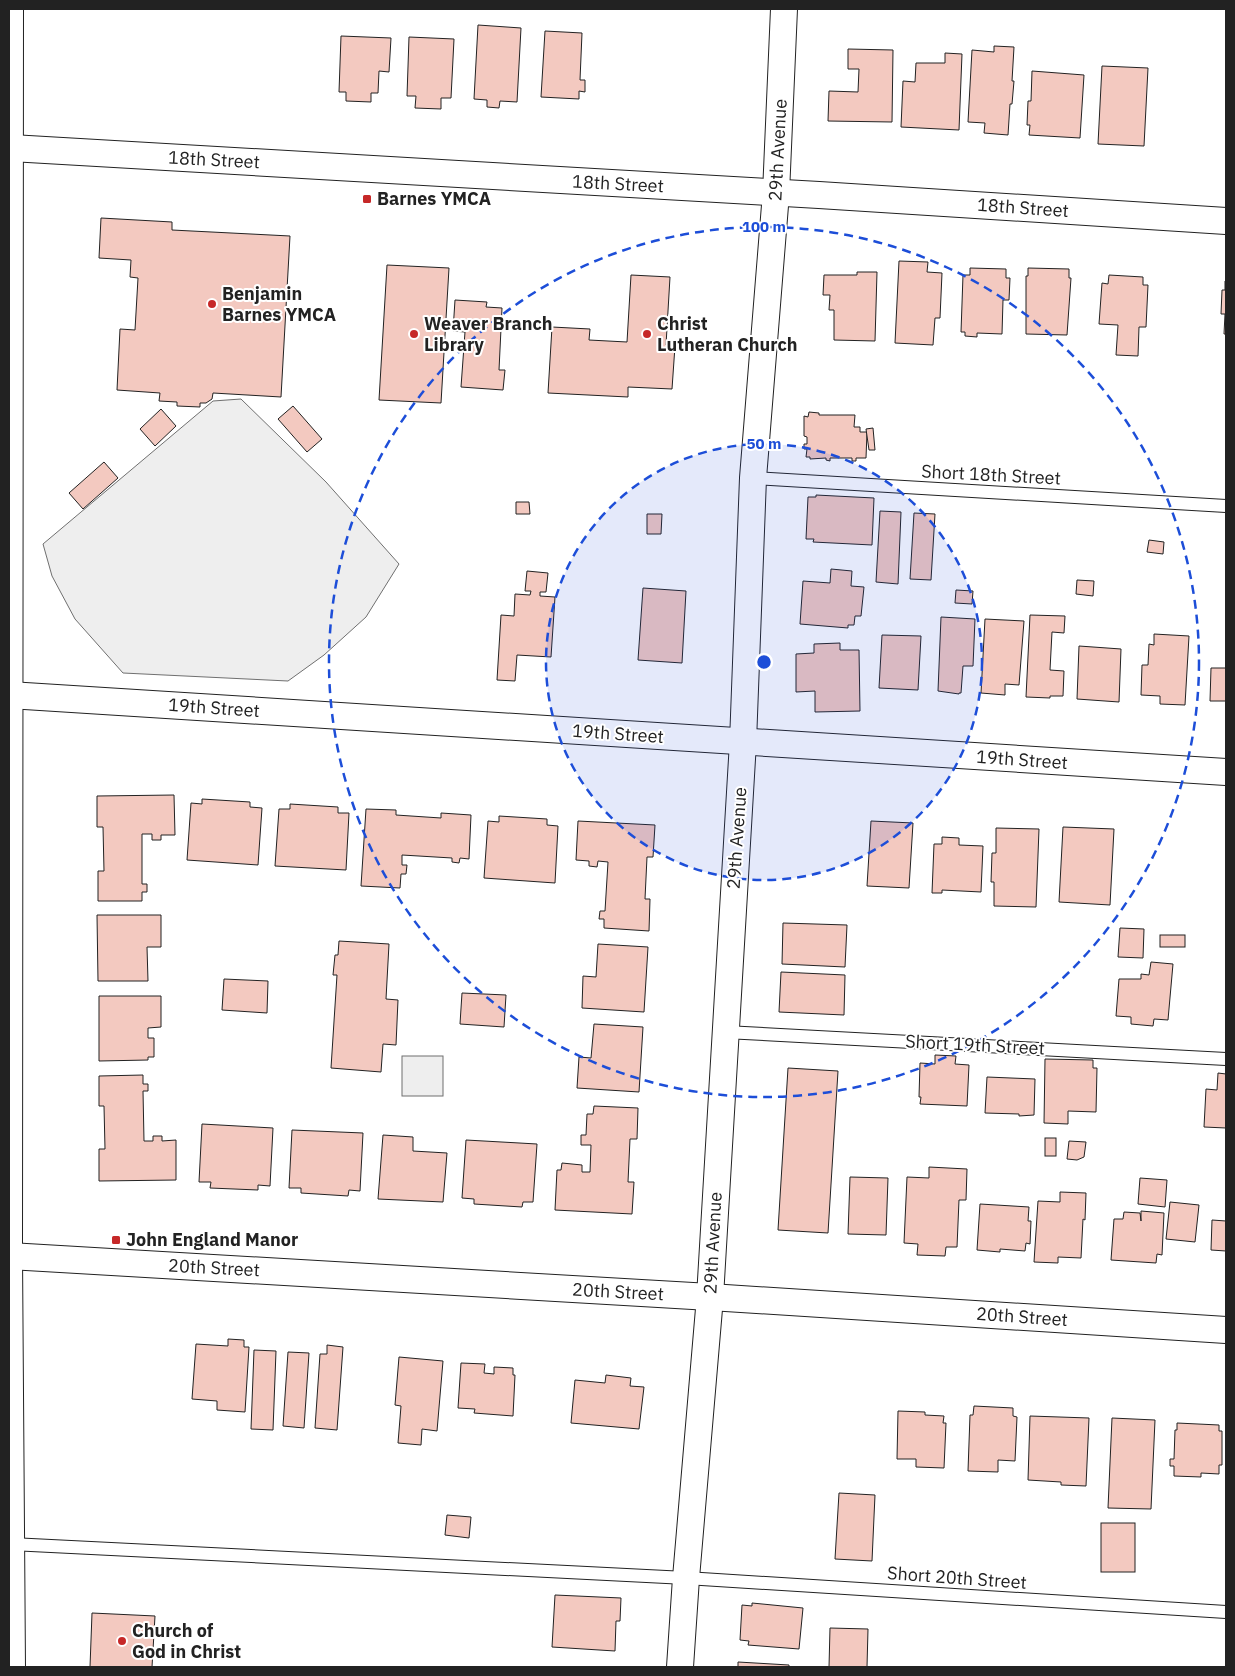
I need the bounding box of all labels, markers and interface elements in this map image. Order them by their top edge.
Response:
street label: 29th Avenue [763,98,792,202]
street label: 18th Street [168,146,260,173]
street label: 18th Street [572,170,664,197]
place label: Barnes YMCA [377,187,491,210]
marker: Barnes YMCA [361,193,373,205]
street label: 18th Street [976,193,1070,222]
text: 100 m [742,217,786,236]
place label: Benjamin Barnes YMCA [222,282,336,326]
marker: Benjamin Barnes YMCA [206,298,218,310]
place label: Weaver Branch Library [424,312,552,356]
place label: Christ Lutheran Church [657,312,798,356]
marker: Weaver Branch Library [408,328,420,340]
marker: Christ Lutheran Church [641,328,653,340]
text: 50 m [747,434,781,453]
street label: Short 18th Street [921,459,1061,490]
centre of rings [755,653,773,671]
street label: 19th Street [167,693,261,722]
street label: 19th Street [571,719,665,748]
street label: 19th Street [975,745,1069,774]
street label: 29th Avenue [721,786,752,890]
street label: Short 19th Street [905,1029,1045,1060]
street label: 29th Avenue [698,1191,727,1295]
place label: John England Manor [126,1228,298,1251]
marker: John England Manor [110,1234,122,1246]
street label: 20th Street [168,1254,260,1281]
street label: 20th Street [572,1278,664,1305]
street label: 20th Street [975,1302,1069,1331]
street label: Short 20th Street [887,1561,1028,1594]
place label: Church of God in Christ [132,1619,241,1663]
marker: Church of God in Christ [116,1635,128,1647]

